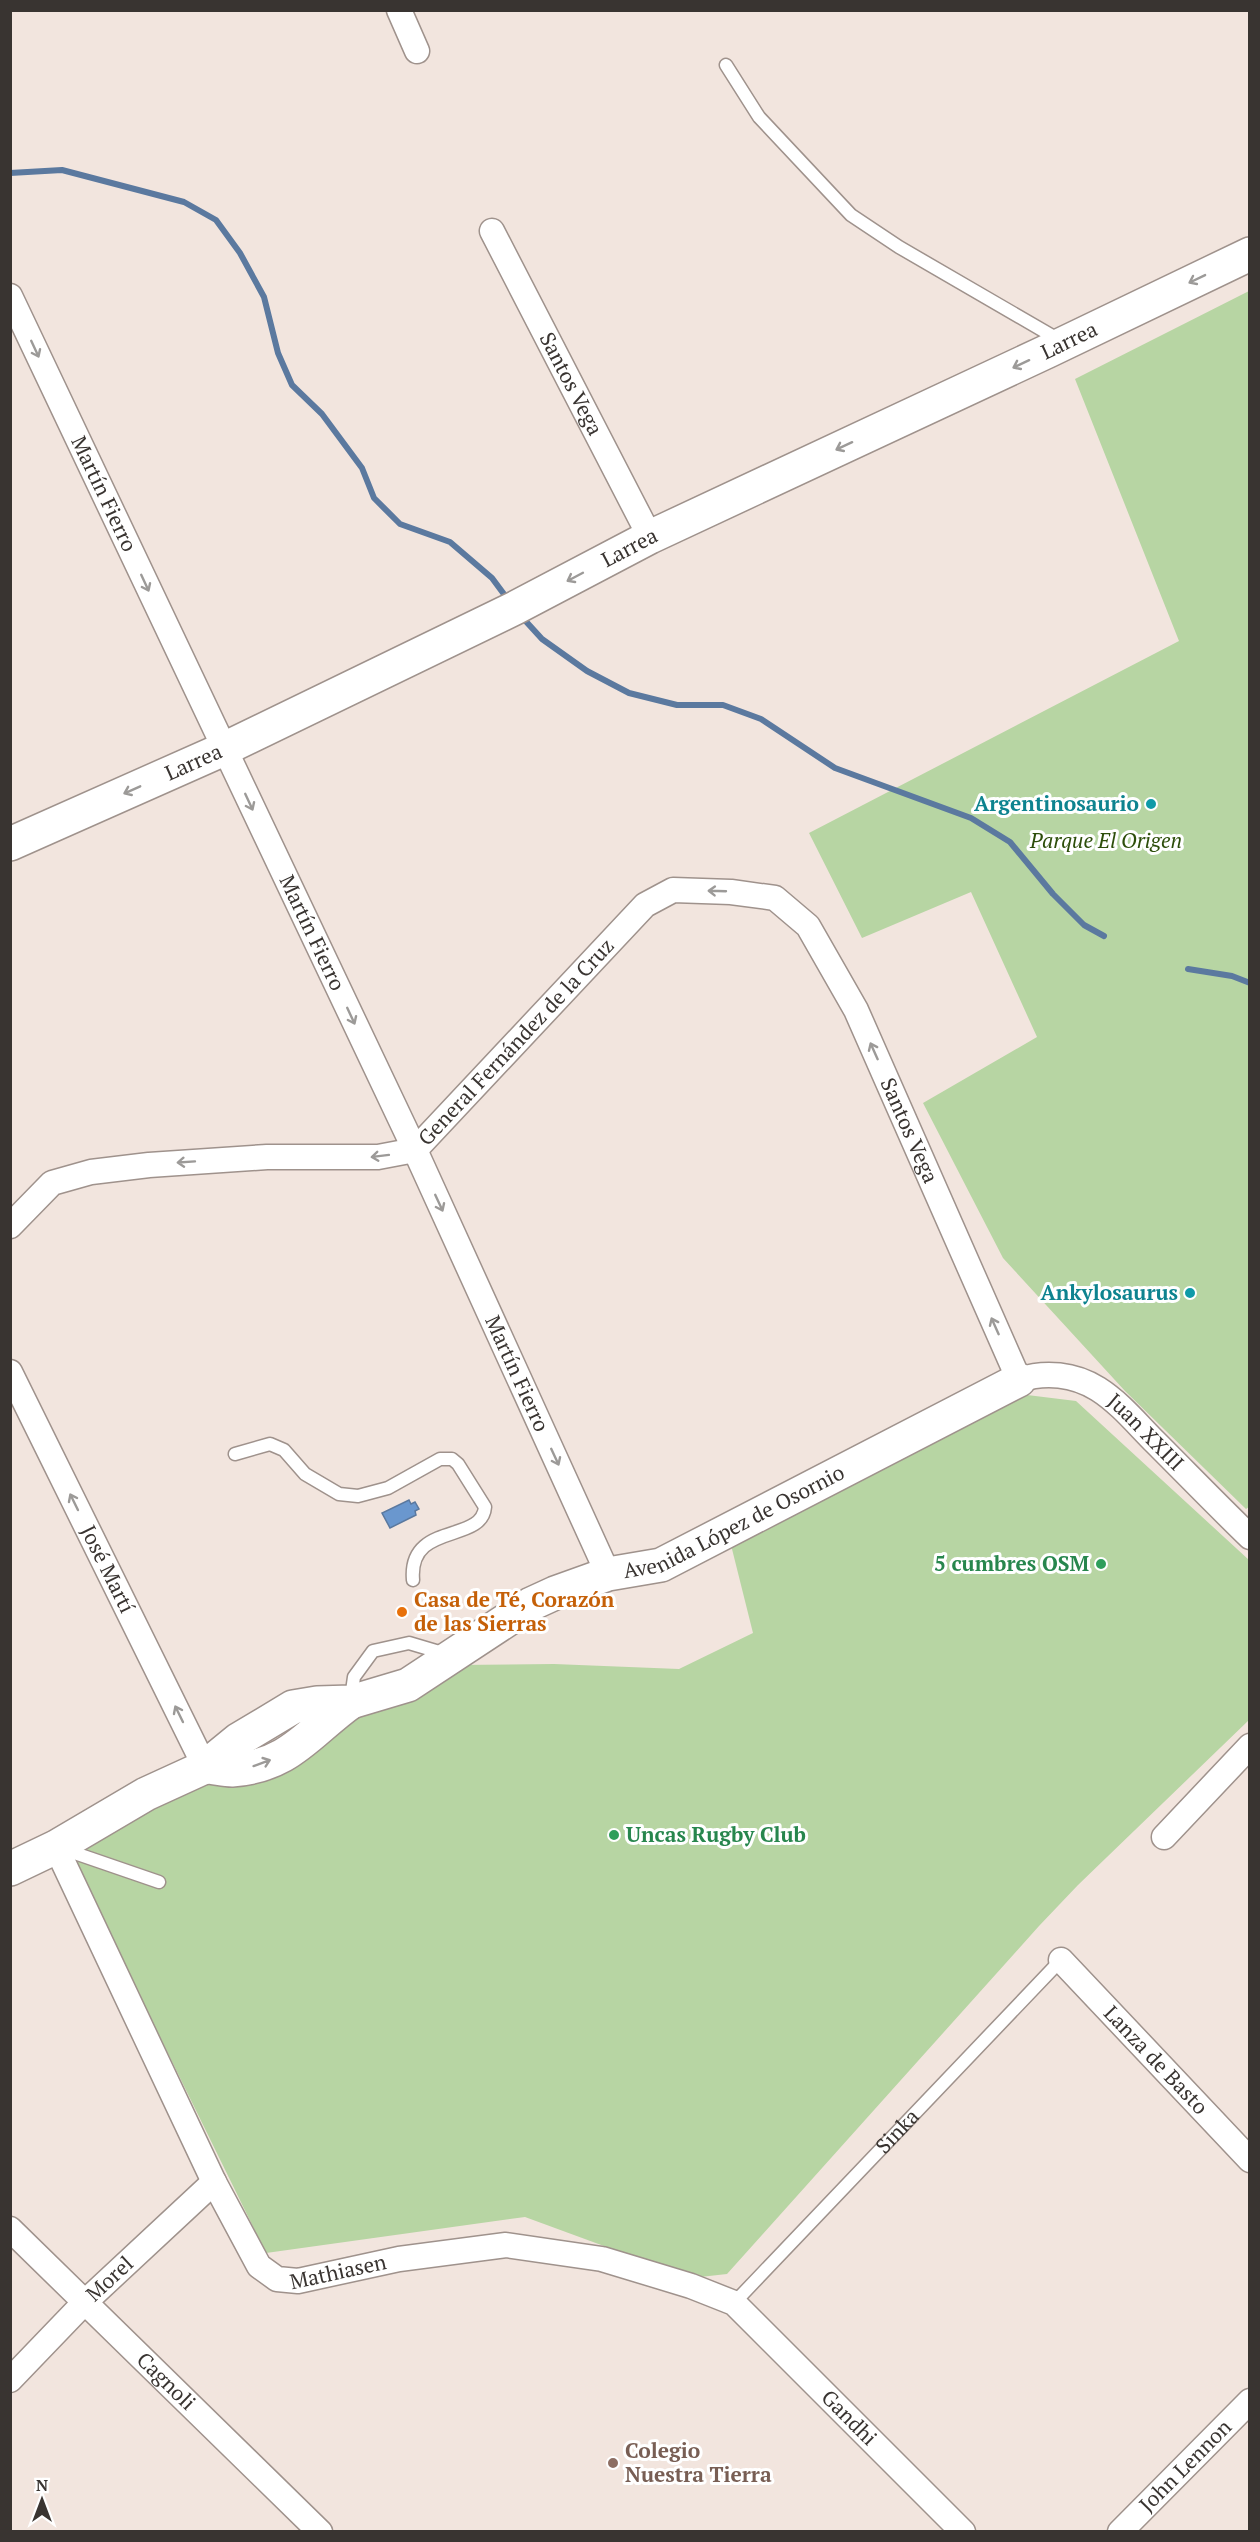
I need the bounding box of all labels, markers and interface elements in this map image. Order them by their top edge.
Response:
one-way arrow [1188,274,1206,286]
street label: Larrea [1036,314,1102,365]
street label: Santos Vega [534,327,610,440]
one-way arrow [29,340,41,358]
one-way arrow [1013,358,1031,370]
street label: Martín Fierro [65,431,144,556]
one-way arrow [836,441,854,453]
street label: Larrea [596,520,662,573]
one-way arrow [566,572,584,583]
one-way arrow [140,573,152,591]
street label: Larrea [160,737,227,786]
one-way arrow [123,786,141,797]
place label: Argentinosaurio [974,789,1139,817]
one-way arrow [243,793,255,811]
marker: Argentinosaurio [1144,797,1158,811]
park label: Parque El Origen [1029,826,1182,854]
street label: Martín Fierro [274,870,352,995]
one-way arrow [708,885,728,897]
street label: General Fernández de la Cruz [411,932,620,1151]
one-way arrow [345,1007,357,1025]
one-way arrow [868,1043,880,1061]
street label: Santos Vega [875,1073,946,1187]
one-way arrow [371,1151,391,1162]
one-way arrow [176,1157,196,1168]
one-way arrow [434,1194,445,1212]
place label: Ankylosaurus [1041,1278,1178,1306]
marker: Ankylosaurus [1183,1286,1197,1300]
street label: Martín Fierro [479,1311,556,1436]
one-way arrow [989,1317,1000,1336]
street label: Juan XXIII [1102,1387,1191,1476]
one-way arrow [550,1447,561,1466]
street label: Avenida López de Osornio [621,1458,849,1584]
one-way arrow [68,1493,79,1511]
street label: José Martí [75,1520,142,1618]
place label: 5 cumbres OSM [934,1549,1089,1577]
marker: 5 cumbres OSM [1094,1557,1108,1571]
place label: Casa de Té, Corazón de las Sierras [414,1585,615,1637]
marker: Casa de Té, Corazón de las Sierras [395,1605,409,1619]
one-way arrow [172,1706,184,1724]
one-way arrow [252,1757,271,1768]
place label: Uncas Rugby Club [626,1820,806,1848]
marker: Uncas Rugby Club [607,1828,621,1842]
street label: Lanza de Basto [1098,1999,1215,2120]
street label: Sinka [869,2102,925,2159]
street label: Mathiasen [287,2247,389,2295]
street label: Morel [79,2249,139,2307]
street label: Cagnoli [131,2346,202,2416]
street label: Gandhi [816,2383,883,2451]
street label: John Lennon [1133,2413,1237,2518]
place label: Colegio Nuestra Tierra [625,2436,772,2488]
marker: Colegio Nuestra Tierra [606,2456,620,2470]
north arrow [12,2470,72,2530]
text: N [36,2474,48,2496]

